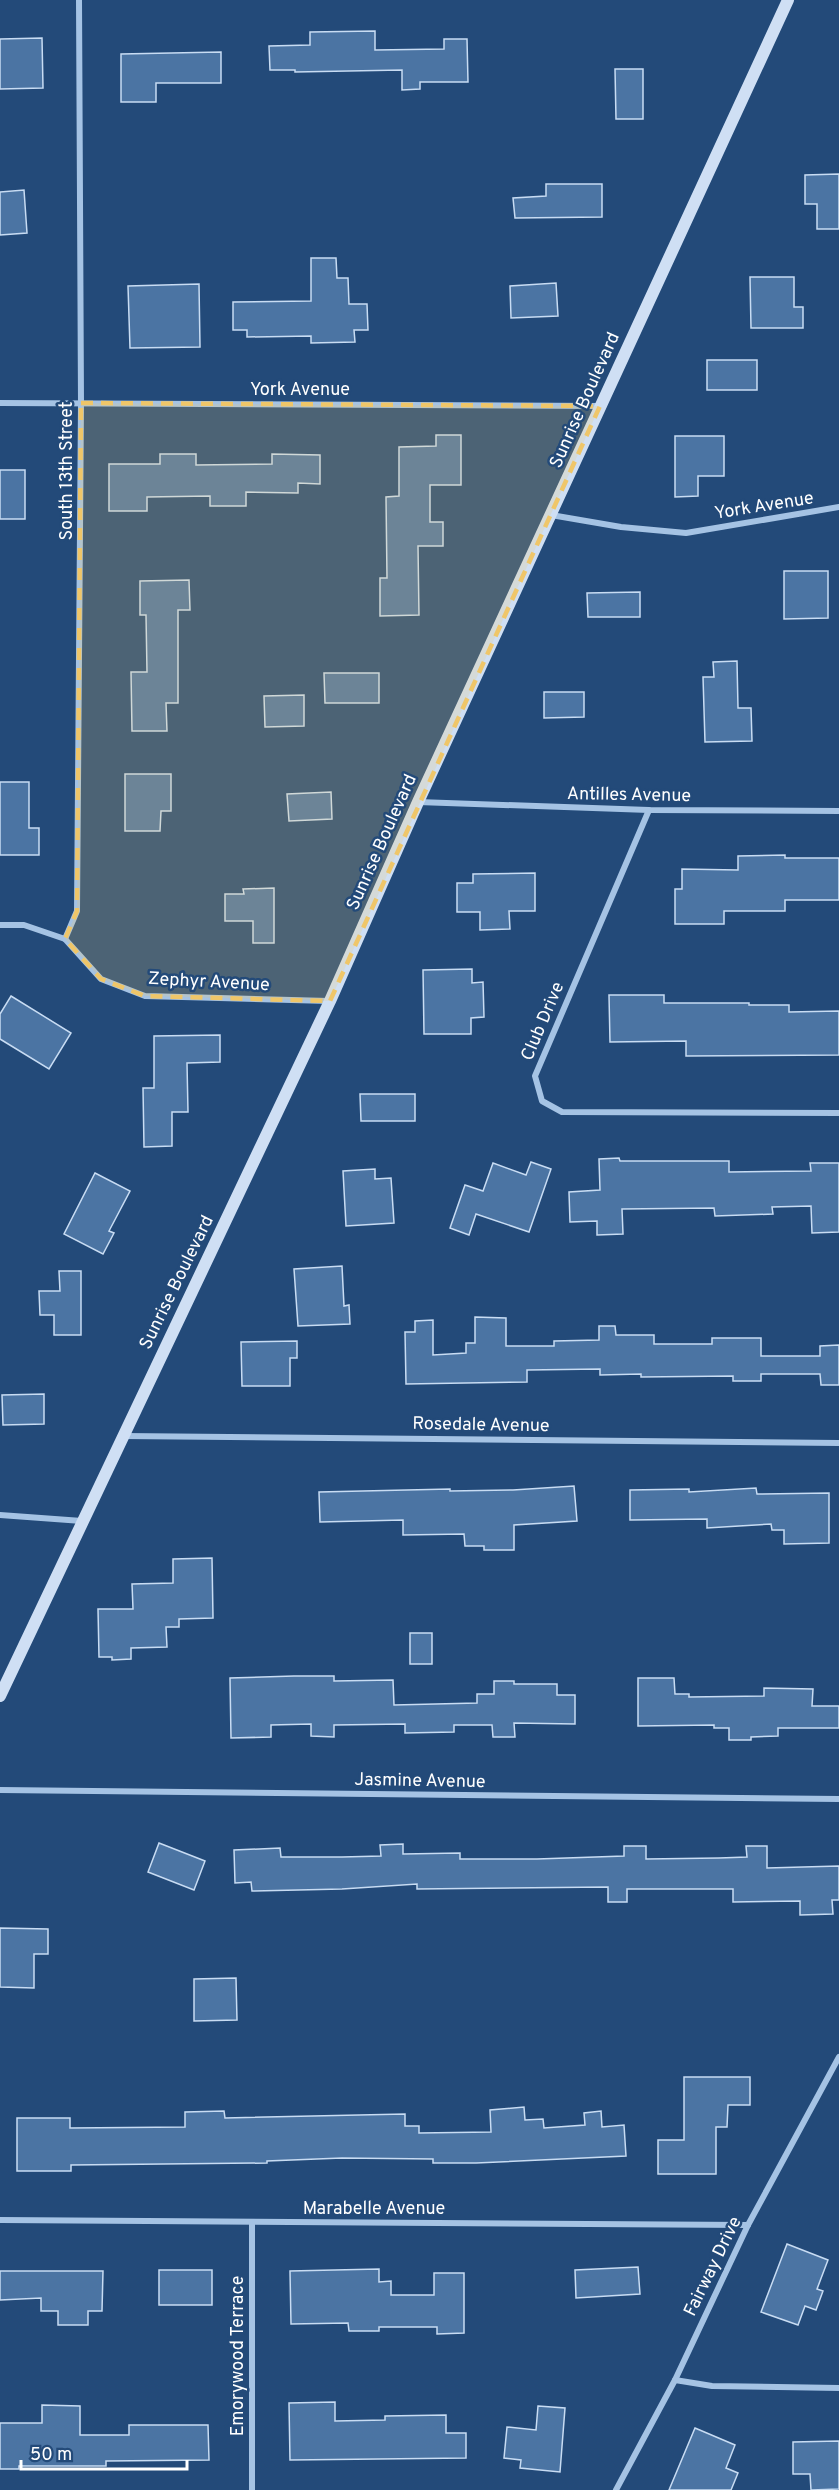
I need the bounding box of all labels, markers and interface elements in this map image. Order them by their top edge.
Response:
street label: Sunrise Boulevard [545,329,626,472]
street label: York Avenue [250,379,350,402]
street label: South 13th Street [56,401,79,541]
street label: York Avenue [713,487,815,526]
street label: Sunrise Boulevard [342,771,423,914]
street label: Antilles Avenue [567,783,691,808]
street label: Zephyr Avenue [147,968,270,997]
street label: Club Drive [516,979,570,1065]
street label: Sunrise Boulevard [135,1212,220,1354]
street label: Rosedale Avenue [412,1413,550,1438]
street label: Jasmine Avenue [354,1769,486,1794]
street label: Marabelle Avenue [303,2198,445,2221]
street label: Fairway Drive [679,2213,747,2320]
street label: Emorywood Terrace [227,2276,250,2436]
scale bar [21,2433,188,2471]
text: 50 m [30,2444,72,2467]

